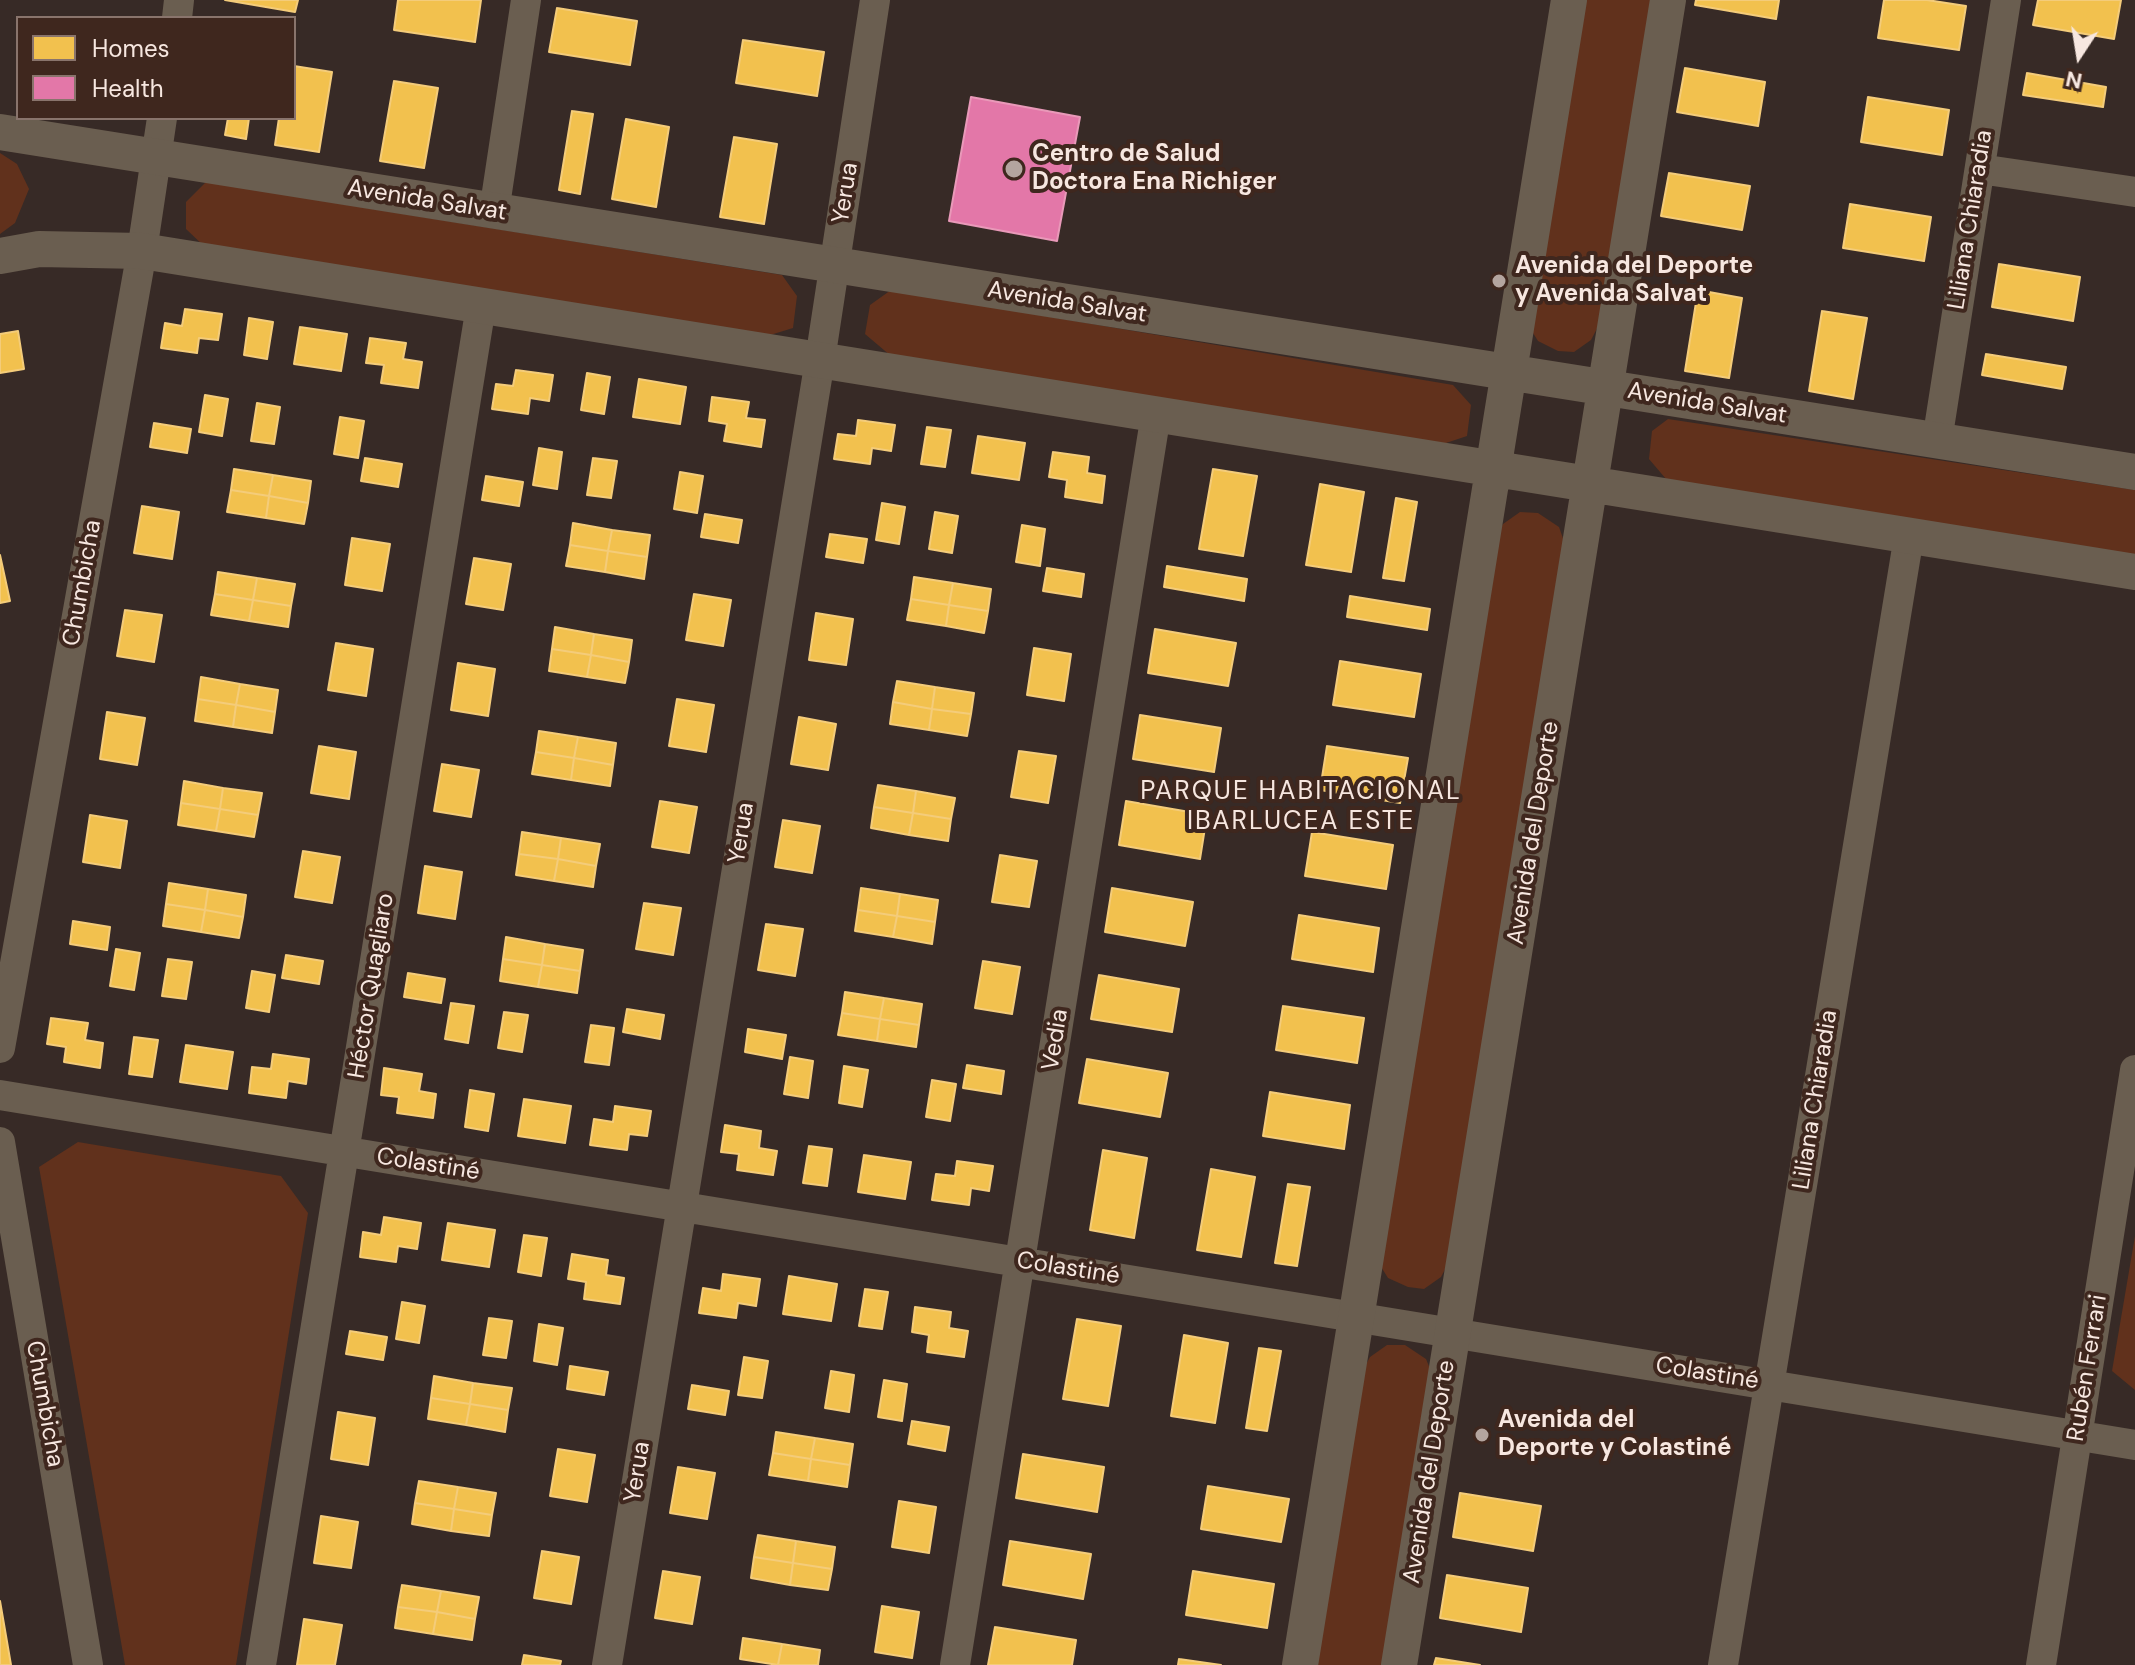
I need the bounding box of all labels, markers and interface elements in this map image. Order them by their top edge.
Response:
legend [16,16,296,120]
north arrow [2039,16,2119,96]
text: Homes [92,33,170,64]
text: N [2063,64,2085,96]
text: Health [92,73,164,104]
street label: Liliana Chiaradia [1943,128,1999,312]
place label: Centro de Salud Doctora Ena Richiger [1032,141,1277,197]
marker: Centro de Salud Doctora Ena Richiger [1003,158,1025,180]
street label: Yerua [827,161,865,225]
street label: Avenida Salvat [345,174,509,228]
place label: Avenida del Deporte y Avenida Salvat [1515,253,1753,309]
marker: Avenida del Deporte y Avenida Salvat [1490,272,1508,290]
street label: Avenida Salvat [985,276,1149,330]
street label: Avenida Salvat [1625,377,1789,431]
street label: Chumbicha [58,518,108,648]
street label: Avenida del Deporte [1502,719,1566,947]
district label: PARQUE HABITACIONAL IBARLUCEA ESTE [1140,776,1462,838]
street label: Yerua [723,801,761,865]
street label: Héctor Quagliaro [343,891,401,1081]
street label: Vedia [1037,1007,1075,1073]
street label: Liliana Chiaradia [1788,1008,1844,1192]
street label: Colastiné [374,1143,482,1187]
street label: Colastiné [1014,1247,1122,1291]
street label: Rubén Ferrari [2062,1293,2114,1443]
street label: Chumbicha [19,1339,69,1469]
street label: Colastiné [1653,1352,1761,1396]
street label: Avenida del Deporte [1398,1358,1462,1586]
place label: Avenida del Deporte y Colastiné [1498,1407,1731,1463]
marker: Avenida del Deporte y Colastiné [1473,1426,1491,1444]
street label: Yerua [619,1440,657,1504]

